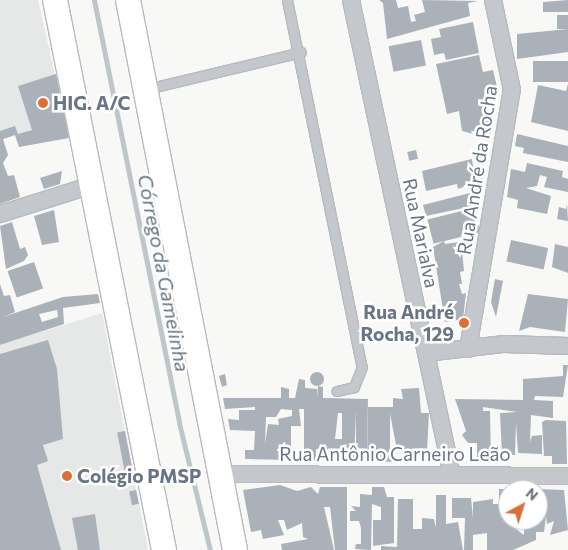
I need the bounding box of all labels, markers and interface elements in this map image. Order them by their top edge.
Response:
street label: Rua André da Rocha [452,84,502,256]
place label: HIG. A/C [53,92,131,114]
marker: HIG. A/C [37,97,49,109]
water label: Córrego da Gamelinha [133,172,195,374]
street label: Rua Marialva [398,176,444,290]
place label: Rua André Rocha, 129 [361,301,454,345]
marker: Rua André Rocha, 129 [458,317,470,329]
street label: Rua Antônio Carneiro Leão [279,443,511,465]
place label: Colégio PMSP [77,465,201,487]
marker: Colégio PMSP [61,470,73,482]
north arrow [498,480,548,530]
text: N [523,484,542,504]

